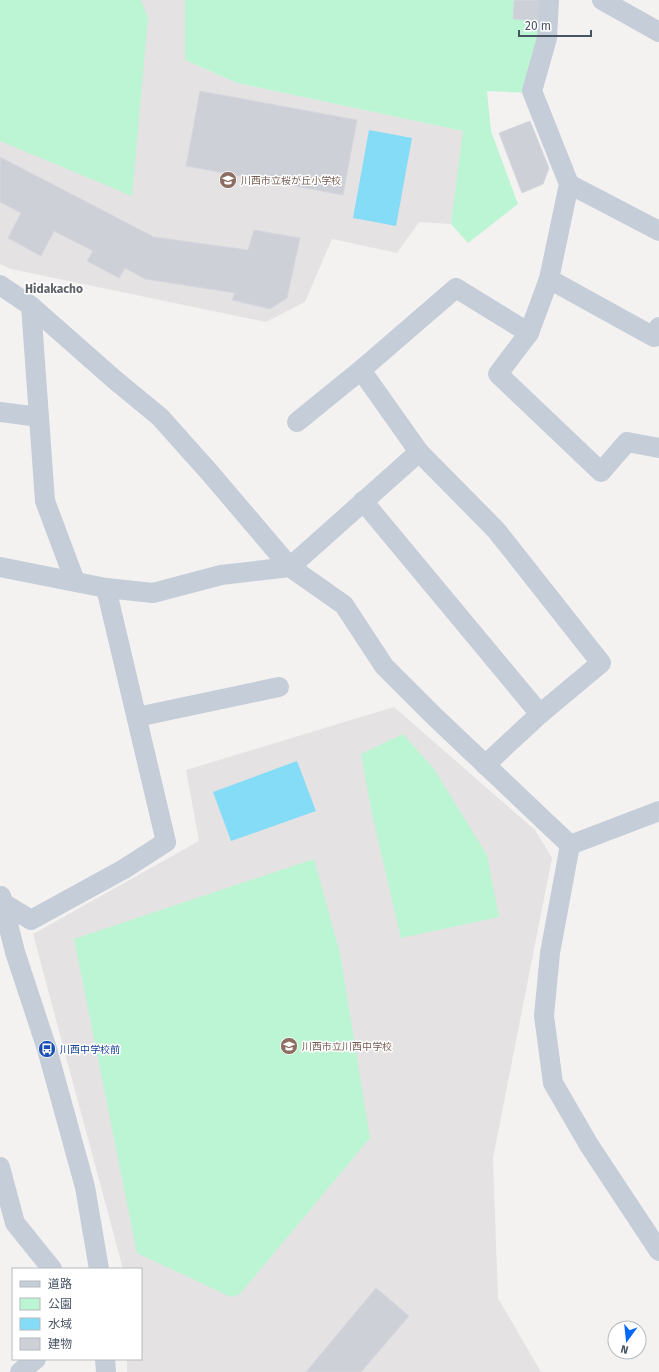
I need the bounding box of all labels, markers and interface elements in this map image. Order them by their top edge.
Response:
scale bar [519,12,591,38]
text: 20 m [525,19,551,33]
school or university icon: 川西市立桜が丘小学校 [218,170,238,190]
place label: 川西市立桜が丘小学校 [241,175,341,187]
district label: Hidakacho [25,282,83,296]
school or university icon: 川西市立川西中学校 [279,1036,299,1056]
bus stop icon: 川西中学校前 [37,1039,57,1059]
place label: 川西市立川西中学校 [302,1041,392,1053]
place label: 川西中学校前 [60,1044,120,1056]
legend [12,1268,142,1360]
text: 道路 [48,1277,72,1291]
text: 公園 [48,1297,72,1311]
text: 水域 [48,1317,72,1331]
north arrow [607,1320,647,1360]
text: 建物 [48,1337,72,1351]
text: N [619,1342,630,1356]

